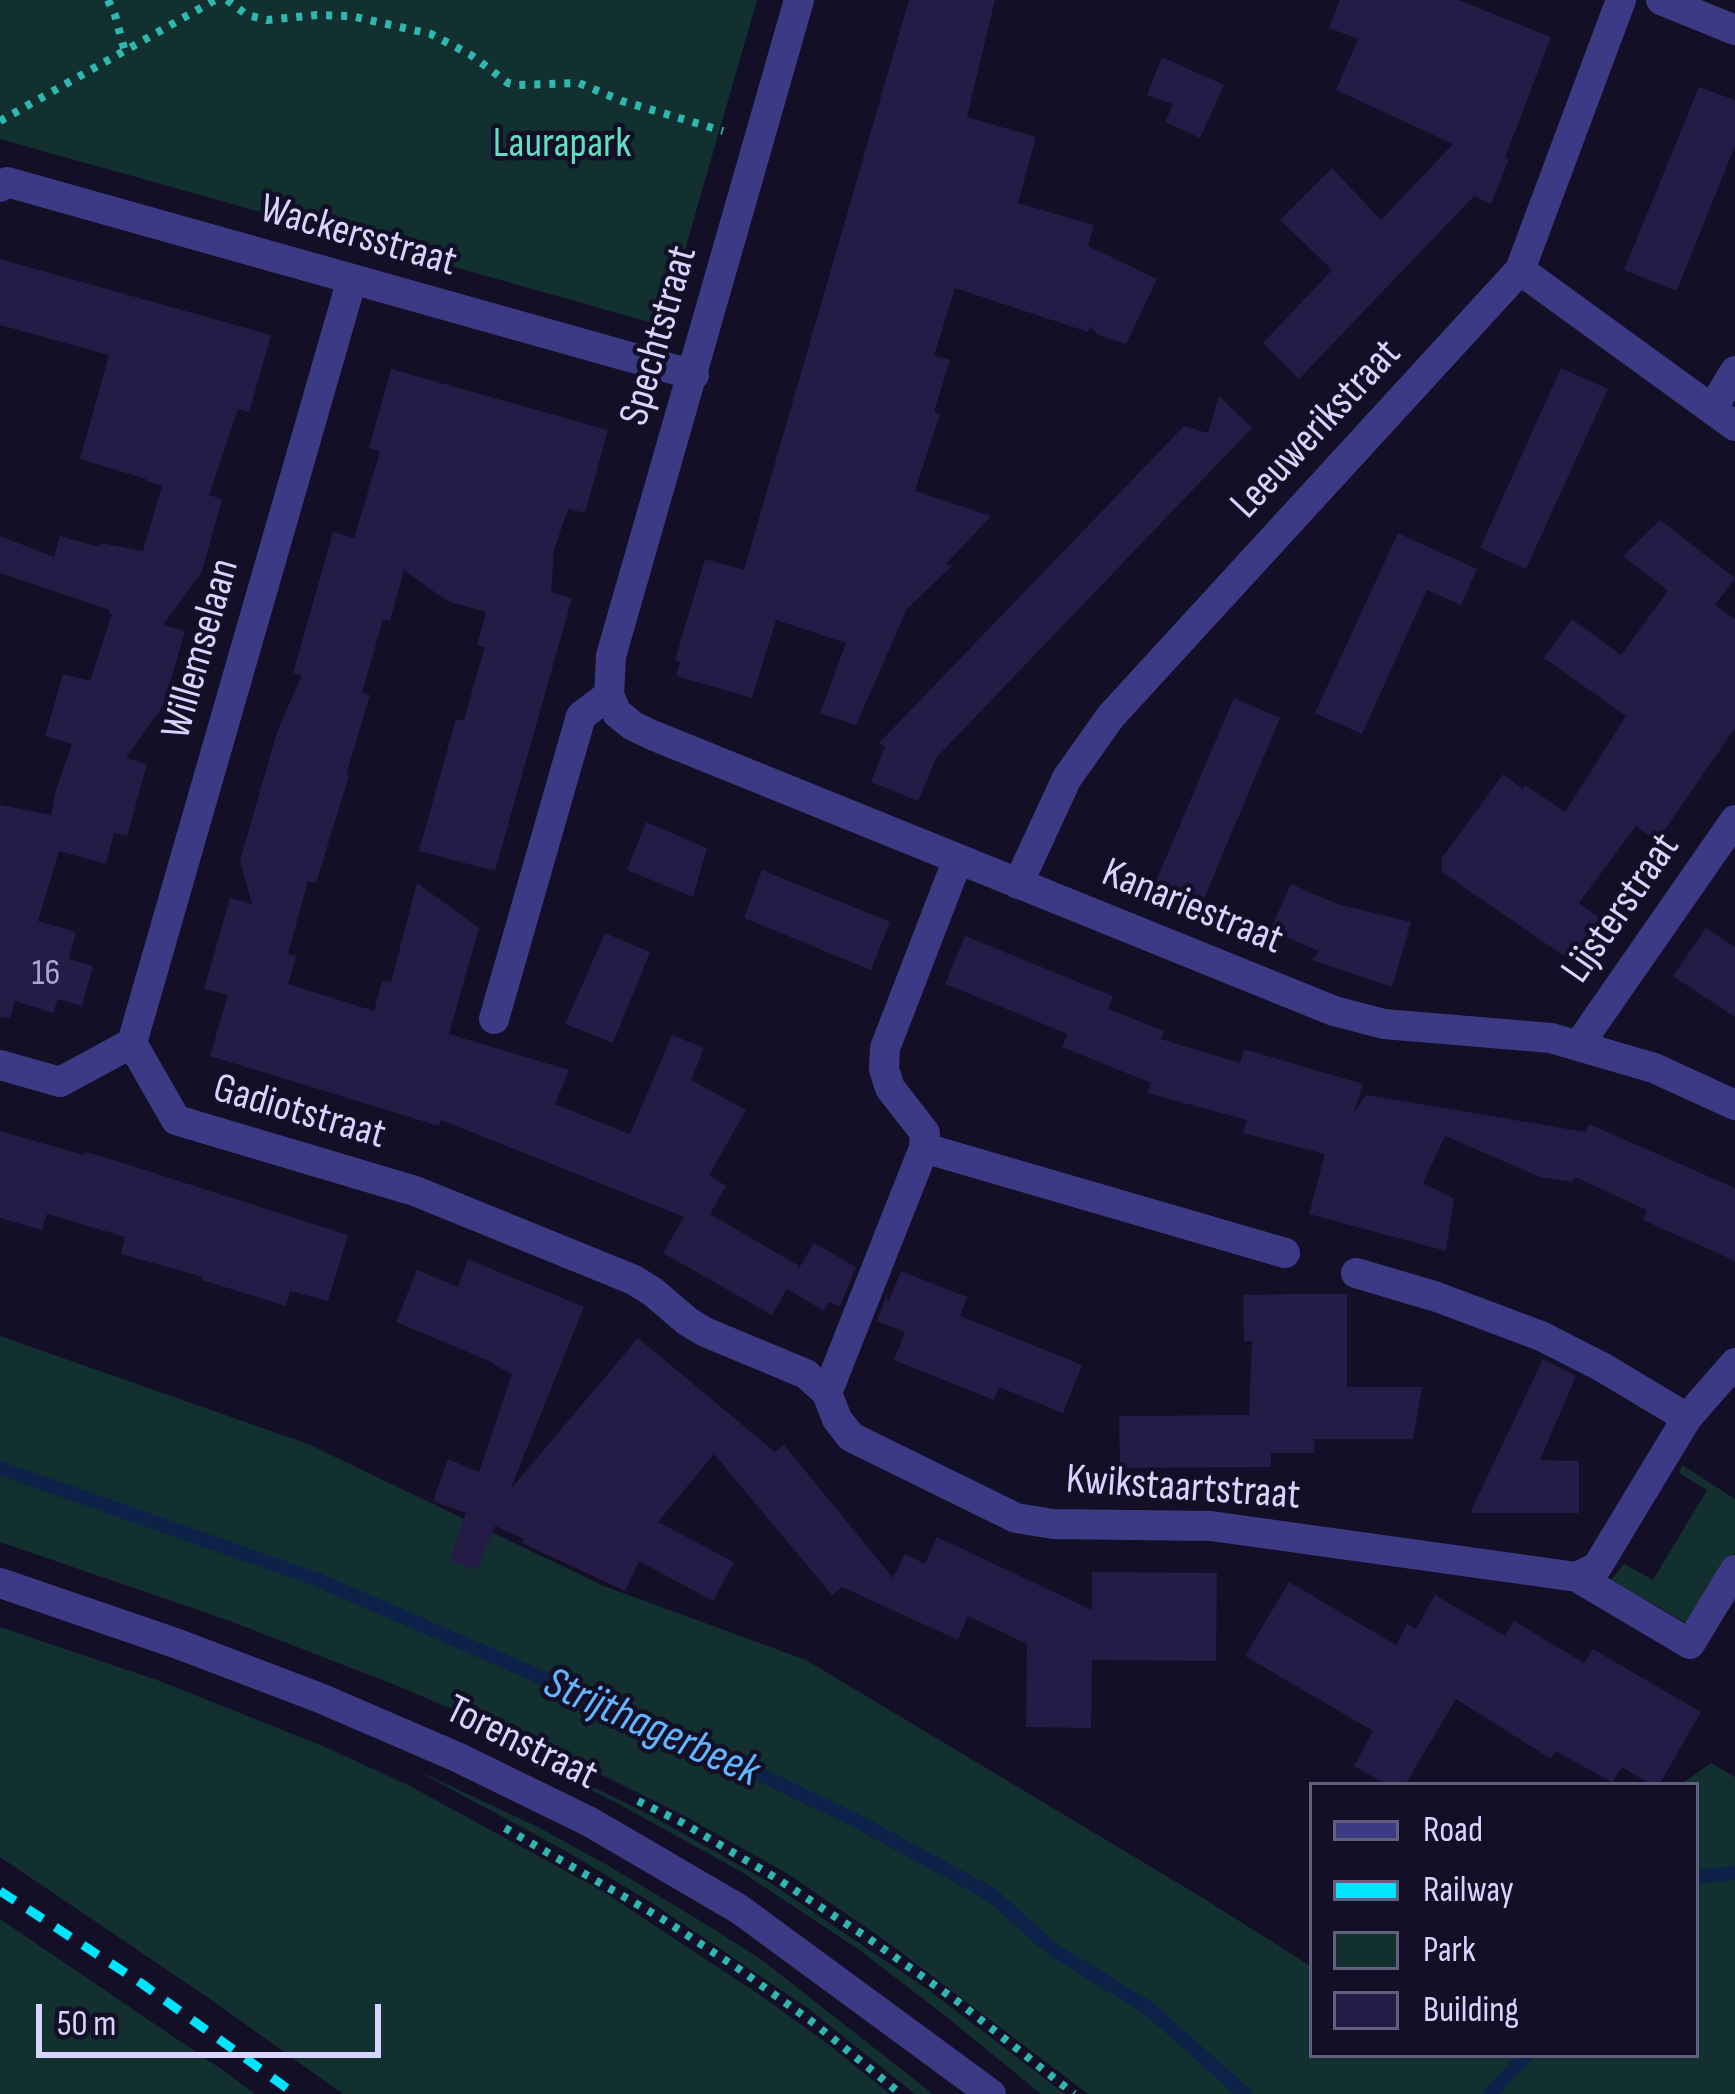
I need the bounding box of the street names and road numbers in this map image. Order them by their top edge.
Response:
street label: Wackersstraat [254,185,462,289]
street label: Spechtstraat [610,240,710,432]
street label: Leeuwerikstraat [1221,330,1413,530]
street label: Willemselaan [152,553,252,745]
street label: Lijsterstraat [1552,824,1692,994]
street label: Kanariestraat [1094,849,1290,967]
street label: Gadiotstraat [207,1064,391,1162]
street label: Kwikstaartstraat [1064,1456,1302,1522]
street label: Torenstraat [437,1686,605,1802]

